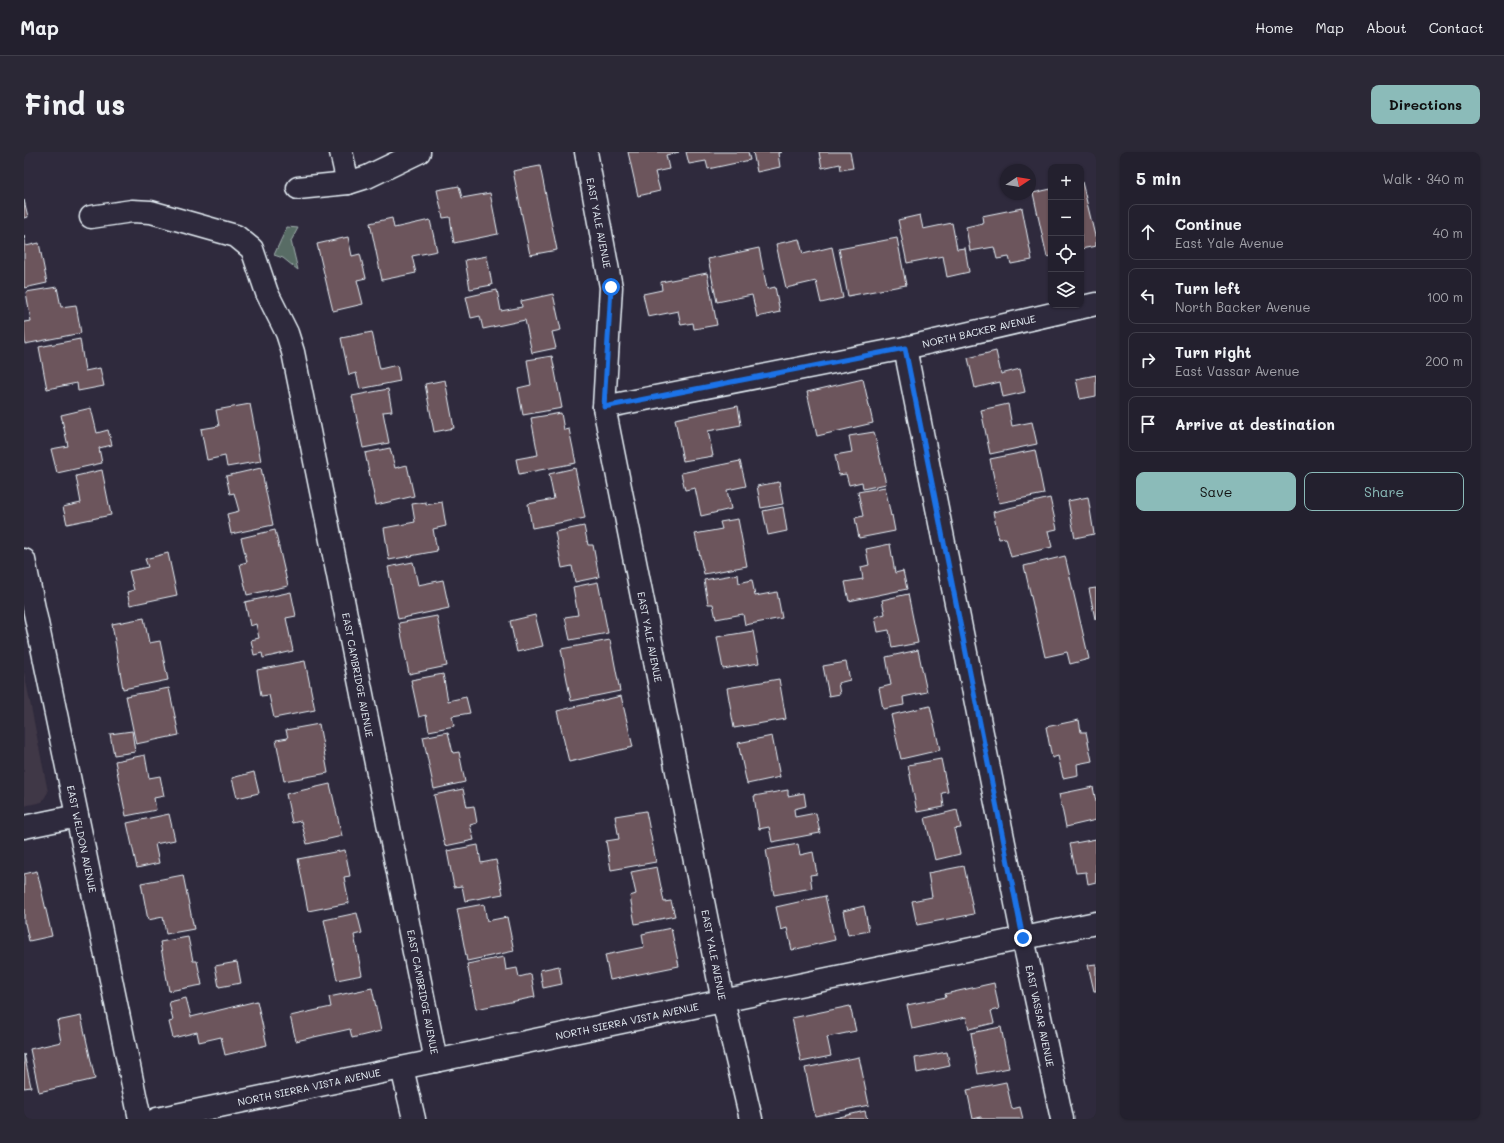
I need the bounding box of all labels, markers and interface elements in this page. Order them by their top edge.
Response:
text: Map [20,15,59,40]
text: Home [1255,18,1293,37]
text: Map [1315,18,1344,37]
text: About [1366,18,1407,37]
text: Contact [1429,18,1484,37]
button: Directions [1371,85,1480,124]
text: Find us [24,86,125,122]
north arrow [1000,164,1036,200]
map controls [1048,164,1084,308]
button: + [1048,164,1084,200]
text: 5 min [1136,167,1181,189]
text: Walk · 340 m [1383,170,1464,187]
street label: EAST YALE AVENUE [583,176,615,270]
button: − [1048,200,1084,236]
text: Continue [1175,214,1242,234]
icon: ahead [1137,221,1159,243]
text: 40 m [1433,224,1463,241]
text: East Yale Avenue [1175,234,1284,251]
button: locate [1048,236,1084,272]
button: layers [1048,272,1084,308]
route start [602,278,620,296]
text: Turn left [1175,278,1240,298]
icon: left [1137,285,1159,307]
text: 100 m [1427,288,1463,305]
text: North Backer Avenue [1175,298,1310,315]
street label: NORTH BACKER AVENUE [921,311,1037,351]
text: Turn right [1175,342,1252,362]
icon: right [1137,349,1159,371]
text: 200 m [1425,352,1463,369]
text: East Vassar Avenue [1175,362,1300,379]
icon: arrive [1137,413,1159,435]
text: Arrive at destination [1175,414,1335,434]
button: Save [1136,472,1296,511]
button: Share [1304,472,1464,511]
street label: EAST YALE AVENUE [634,590,666,684]
street label: EAST CAMBRIDGE AVENUE [339,611,377,739]
street label: EAST WELDON AVENUE [64,784,100,894]
street label: EAST YALE AVENUE [698,908,730,1002]
street label: EAST CAMBRIDGE AVENUE [404,928,442,1056]
route end [1014,929,1032,947]
street label: EAST VASSAR AVENUE [1022,964,1058,1069]
street label: NORTH SIERRA VISTA AVENUE [554,999,700,1043]
street label: NORTH SIERRA VISTA AVENUE [236,1065,382,1109]

